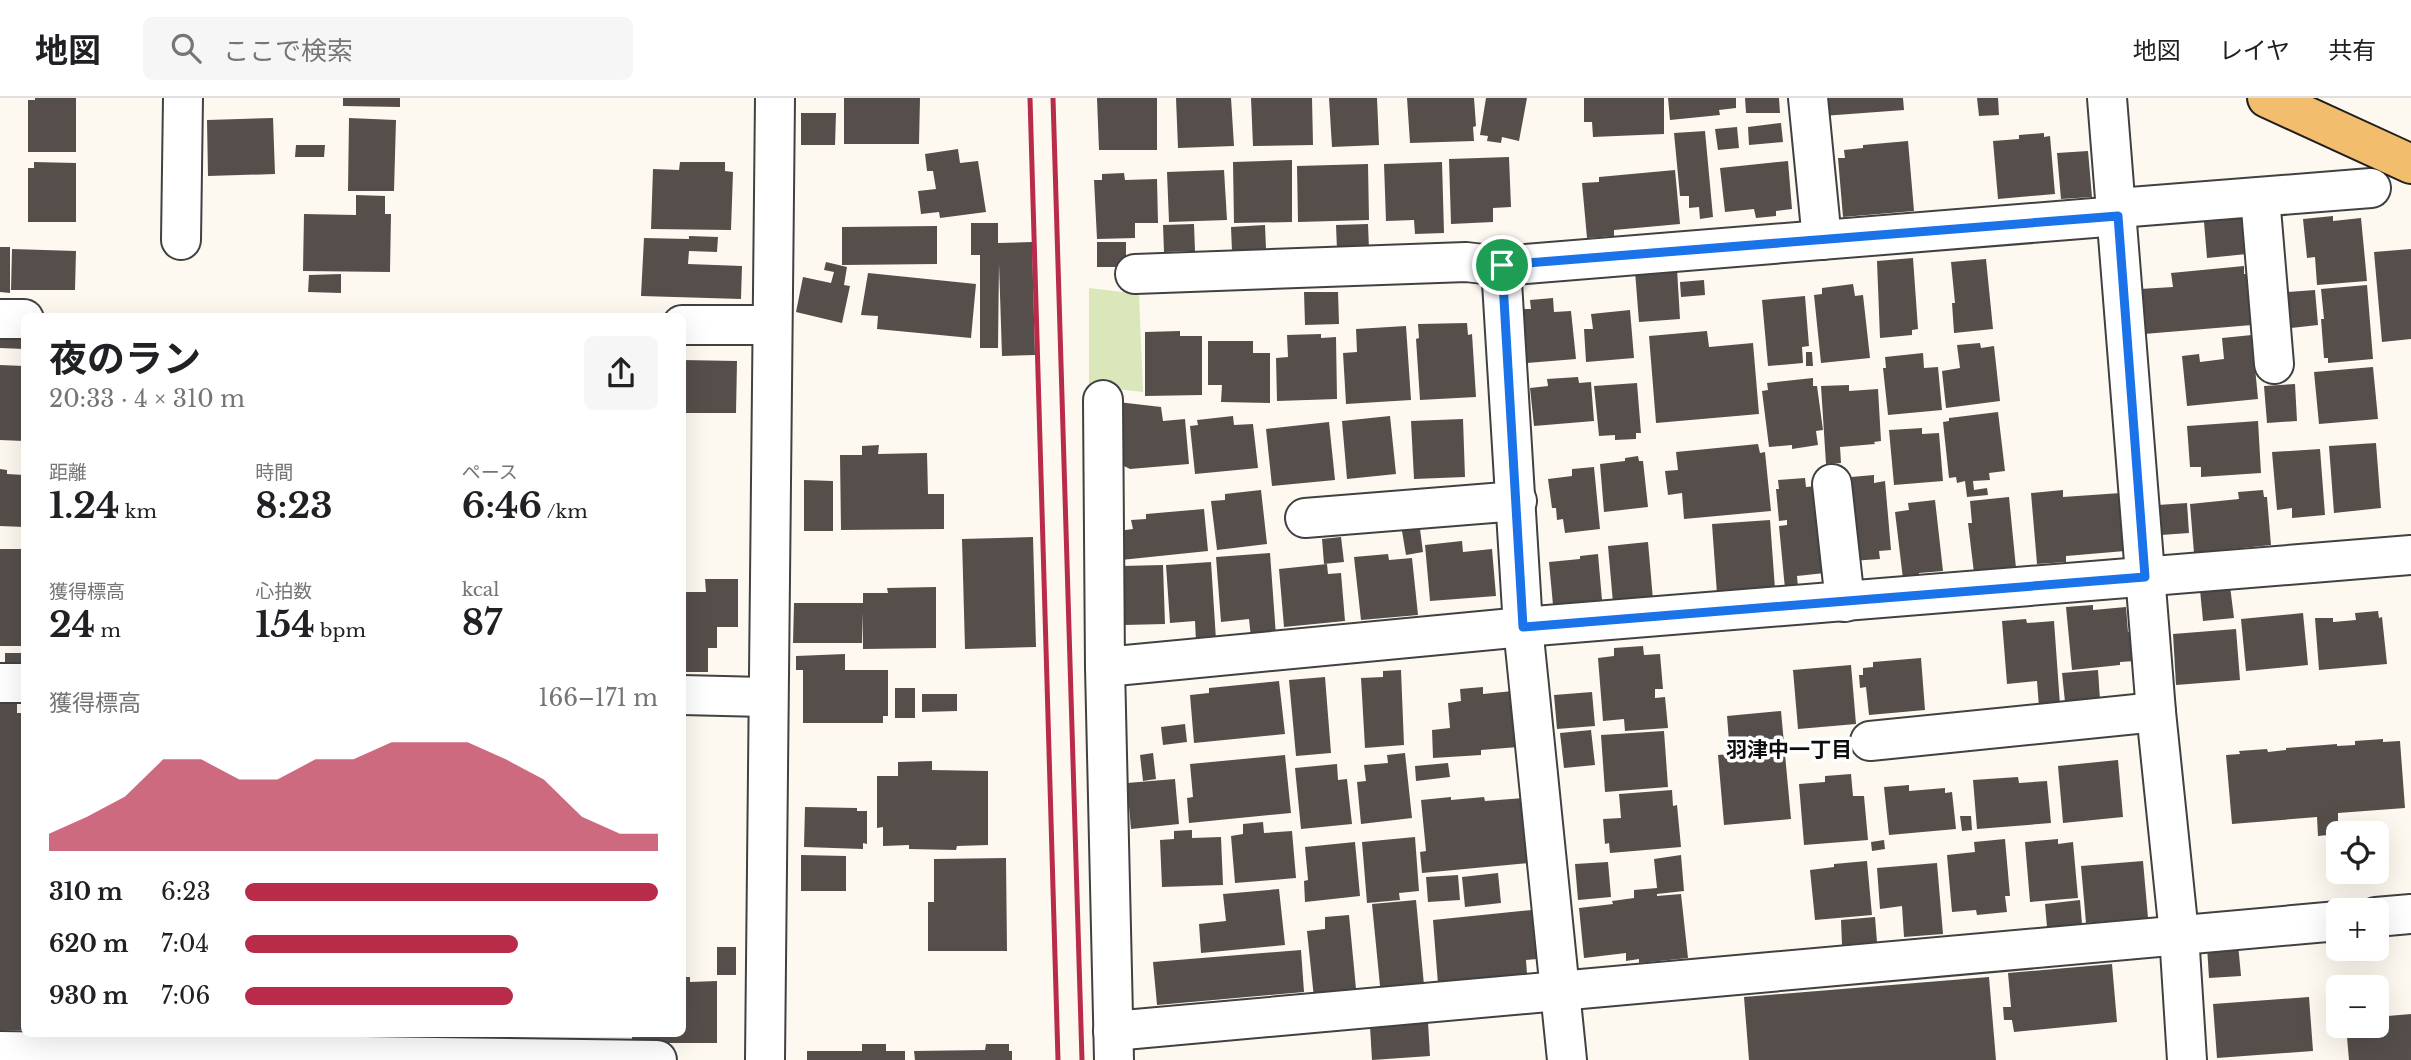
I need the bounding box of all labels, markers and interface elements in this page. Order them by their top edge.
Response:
search box [143,17,633,80]
icon: search [167,29,205,67]
text: 地図 [35,30,101,71]
text: ここで検索 [223,35,353,67]
text: 地図 [2133,36,2181,65]
text: レイヤ [2219,36,2290,65]
text: 共有 [2328,36,2376,65]
pin [1472,235,1532,295]
icon: arrive [1483,246,1521,284]
text: 夜のラン [49,335,201,382]
button: share [584,336,658,410]
text: 20:33 · 4 × 310 m [49,385,245,413]
text: 距離 [49,461,87,484]
text: 時間 [255,461,293,484]
text: ペース [462,461,518,484]
text: 1.24 [49,484,119,527]
text: 8:23 [255,484,333,527]
text: 6:46 [462,484,542,527]
text: km [119,500,157,523]
text: /km [542,500,588,523]
text: kcal [462,578,500,601]
text: 獲得標高 [49,580,125,603]
text: 心拍数 [255,580,312,603]
text: 87 [462,601,502,644]
text: 24 [49,603,95,646]
text: 154 [255,603,315,646]
text: m [95,619,121,642]
text: bpm [315,619,366,642]
text: 166–171 m [538,684,658,712]
text: 獲得標高 [49,689,141,717]
district label: 羽津中一丁目 [1726,737,1852,763]
map controls [2326,821,2389,1038]
button: locate [2326,821,2389,884]
text: 310 m [49,878,123,906]
text: 6:23 [161,878,211,906]
button: + [2326,898,2389,961]
text: 620 m [49,930,128,958]
text: 7:04 [161,930,209,958]
button: − [2326,975,2389,1038]
text: 930 m [49,982,128,1010]
text: 7:06 [161,982,210,1010]

